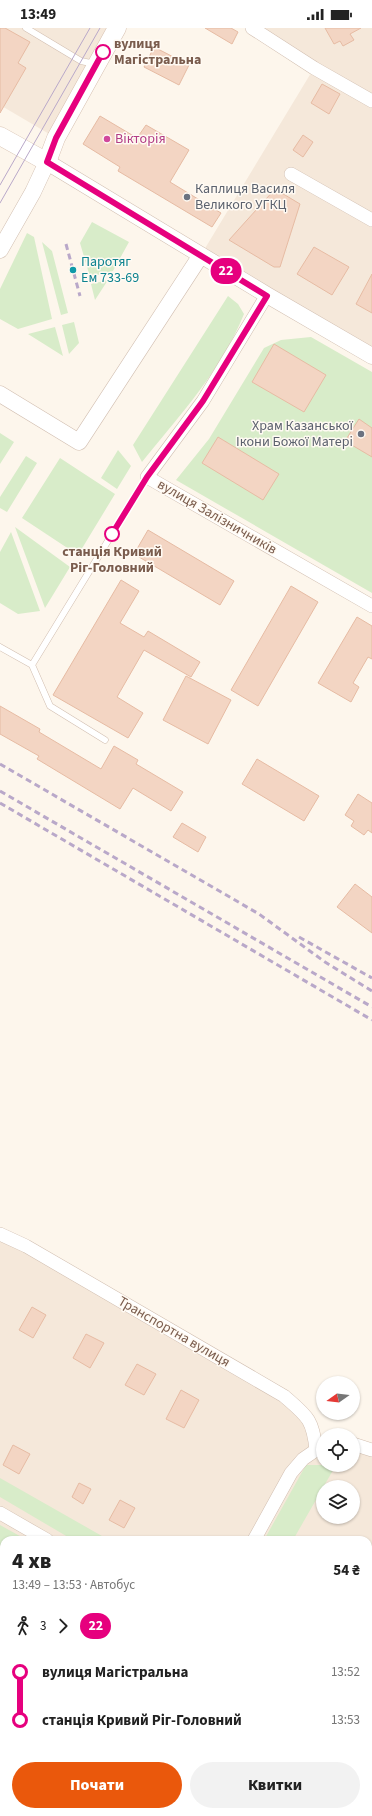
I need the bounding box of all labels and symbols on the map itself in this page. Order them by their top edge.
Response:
place label: вулиця Магістральна [114,34,201,70]
marker: вулиця Магістральна [95,44,111,60]
place label: Вікторія [115,129,166,149]
marker: Вікторія [102,134,112,144]
place label: Каплиця Василя Великого УГКЦ [195,179,295,215]
marker: Каплиця Василя Великого УГКЦ [182,192,192,202]
place label: Паротяг Ем 733-69 [81,252,139,288]
line badge: 22 [208,258,244,284]
marker: Паротяг Ем 733-69 [68,265,78,275]
place label: Храм Казанської Ікони Божої Матері [236,416,354,452]
marker: Храм Казанської Ікони Божої Матері [356,429,366,439]
street label: вулиця Залізничників [154,475,280,559]
marker: станція Кривий Ріг-Головний [104,526,120,542]
place label: станція Кривий Ріг-Головний [62,542,162,578]
street label: Транспортна вулиця [114,1292,234,1372]
north arrow [316,1376,360,1420]

